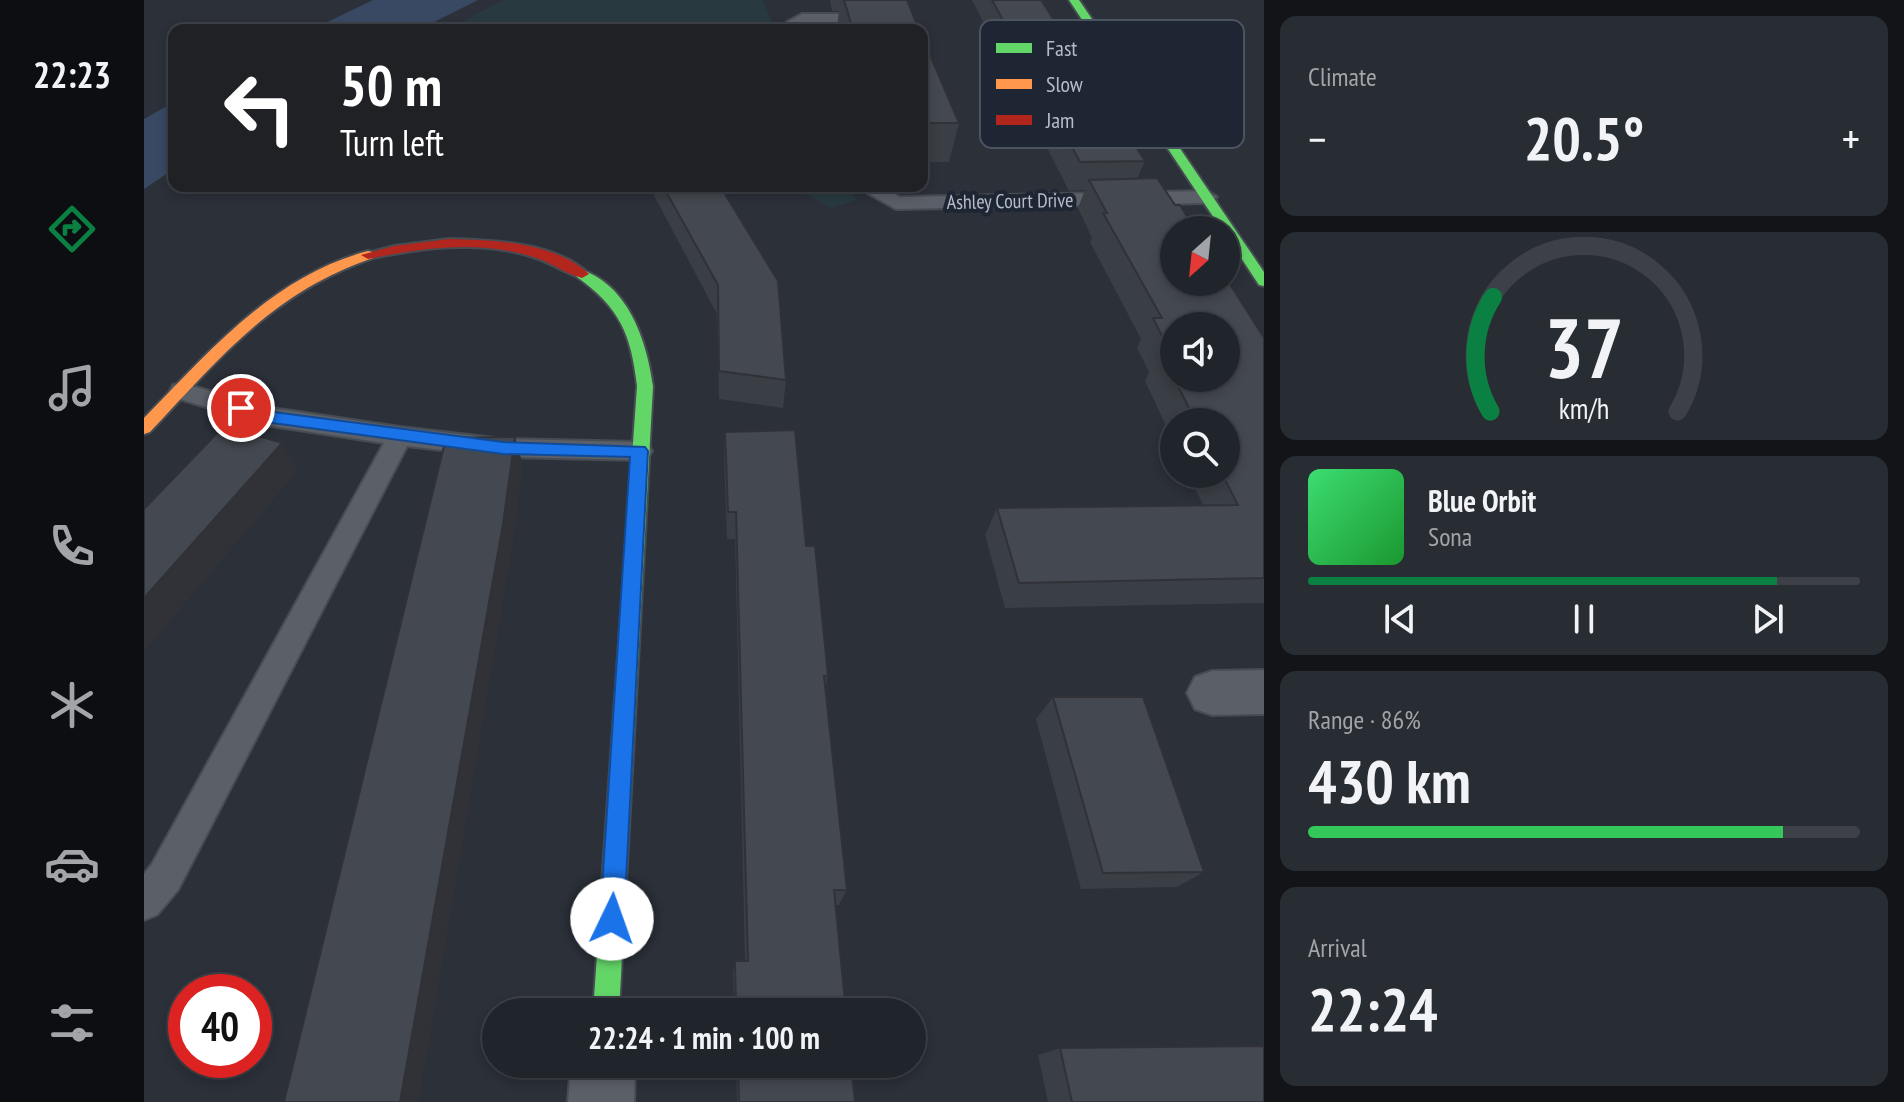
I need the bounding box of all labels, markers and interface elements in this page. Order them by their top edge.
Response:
legend [980,20,1244,148]
text: Fast [1046,34,1077,62]
text: 50 m [340,49,442,121]
text: 22:23 [33,51,111,98]
icon: left [208,56,312,160]
text: Climate [1308,60,1377,93]
text: Slow [1046,70,1083,98]
text: 20.5° [1524,99,1644,177]
text: Jam [1045,106,1074,134]
text: − [1308,110,1326,167]
text: + [1842,110,1860,167]
text: Turn left [340,119,444,166]
street label: Ashley Court Drive [946,187,1074,215]
icon: directions [44,201,100,257]
north arrow [1160,216,1240,296]
map controls [1160,216,1240,488]
text: 37 [1544,292,1624,400]
button: sound [1160,312,1240,392]
icon: music [44,360,100,416]
pin [207,374,275,442]
icon: arrive [219,386,263,430]
text: km/h [1559,390,1609,427]
button: search [1160,408,1240,488]
text: Blue Orbit [1428,481,1536,520]
icon: phone [44,518,100,574]
text: Sona [1428,520,1472,553]
icon: previous [1378,597,1422,641]
icon: pause [1562,597,1606,641]
icon: next [1746,597,1790,641]
icon: climate [44,677,100,733]
text: Range · 86% [1308,703,1421,736]
text: 430 km [1308,742,1471,820]
icon: car [44,836,100,892]
position arrow [570,877,654,961]
text: Arrival [1308,931,1367,964]
text: 22:24 [1308,970,1438,1048]
speed limit sign: 40 [168,974,272,1078]
icon: filters [44,995,100,1051]
text: 22:24 · 1 min · 100 m [588,1018,820,1057]

